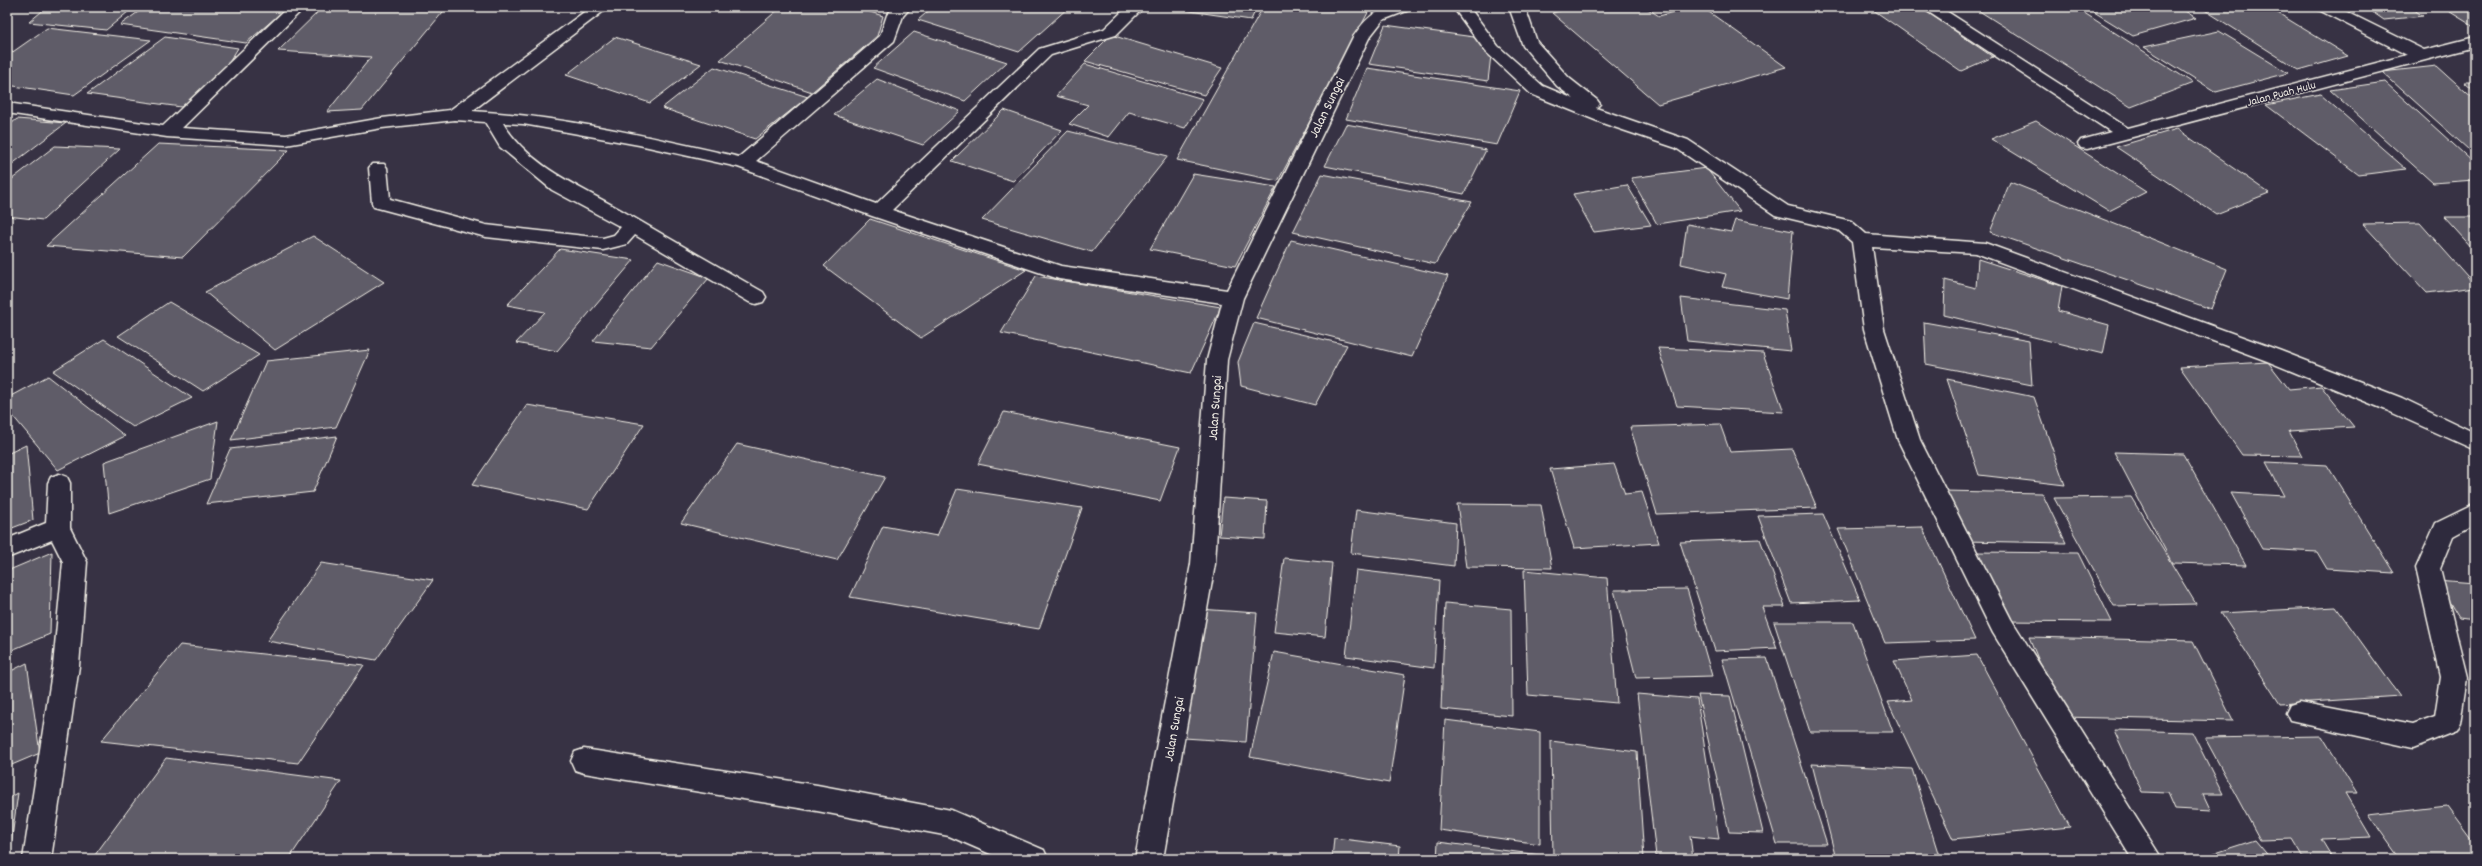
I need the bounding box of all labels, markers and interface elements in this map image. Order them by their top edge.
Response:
street label: Jalan Sungai [1305,74,1351,142]
street label: Jalan Puah Hulu [2245,77,2318,112]
street label: Jalan Sungai [1204,375,1228,441]
street label: Jalan Sungai [1159,695,1191,763]

